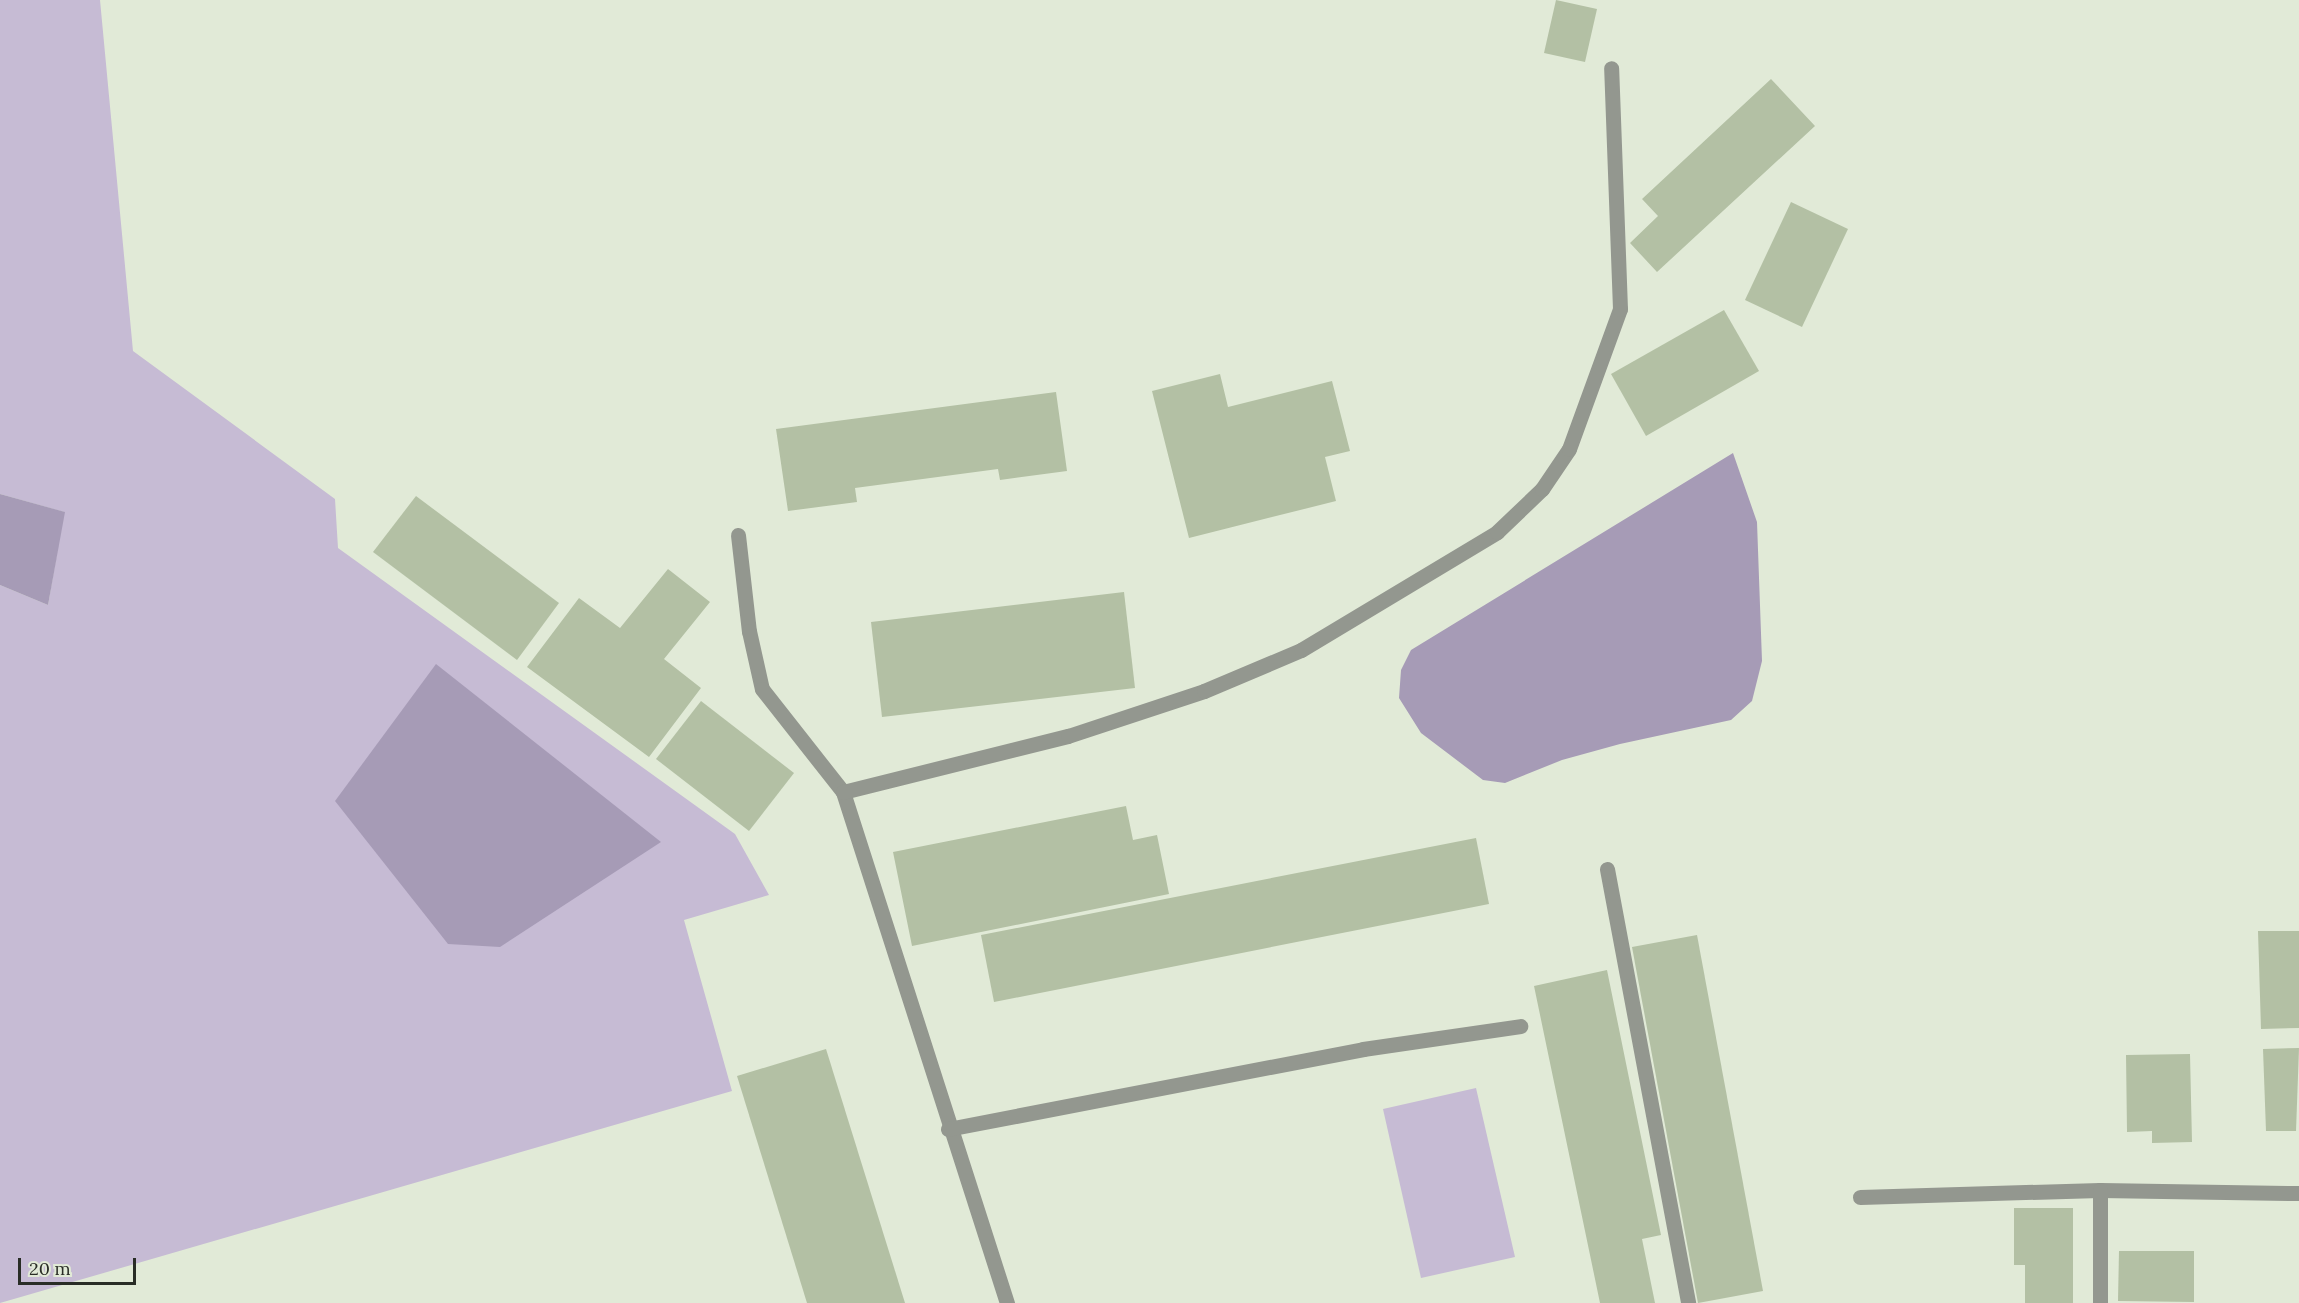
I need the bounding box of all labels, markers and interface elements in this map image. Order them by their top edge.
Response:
scale bar [21,1246,140,1284]
text: 20 m [29,1257,71,1280]

